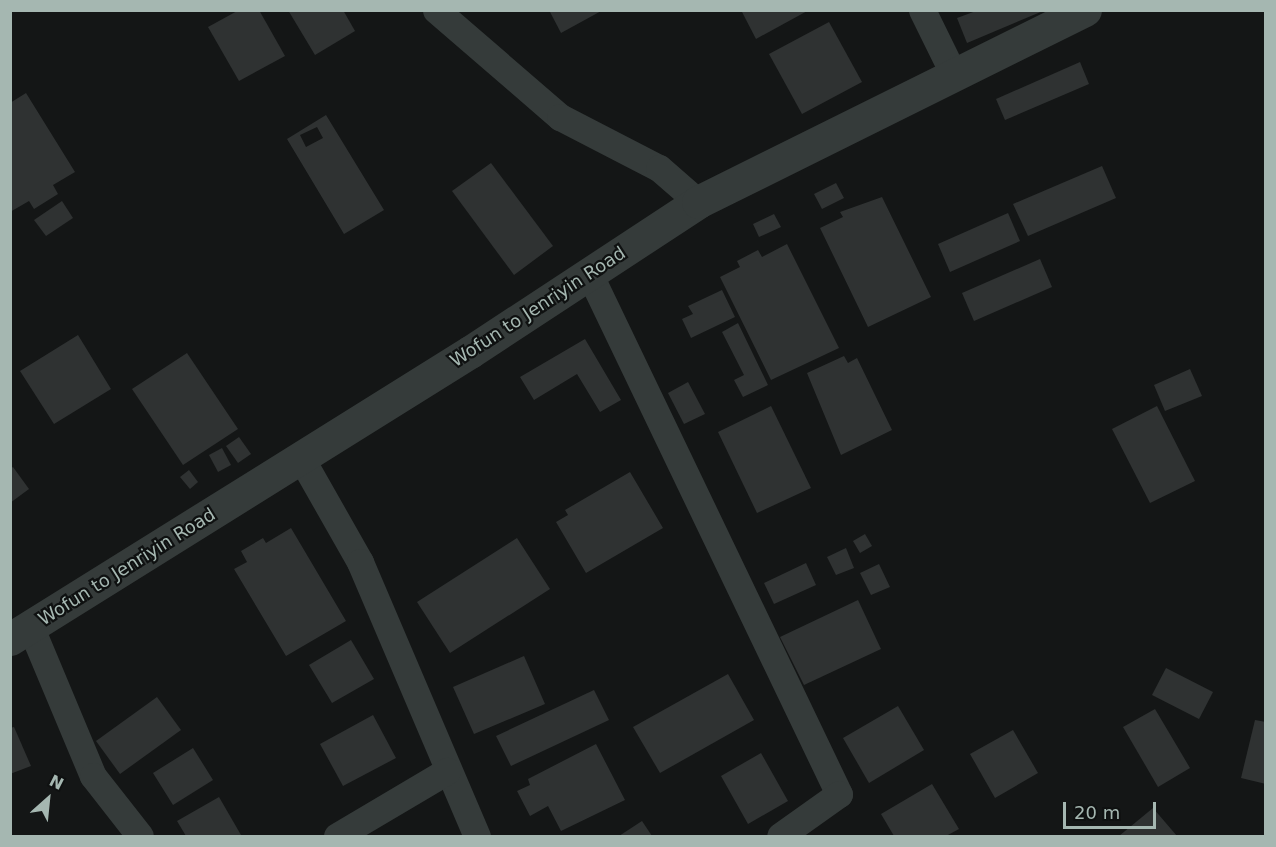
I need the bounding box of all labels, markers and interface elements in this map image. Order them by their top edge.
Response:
street label: Wofun to Jenriyin Road [446,242,630,372]
street label: Wofun to Jenriyin Road [35,504,219,630]
north arrow [18,769,78,829]
text: N [46,771,67,794]
scale bar [1066,790,1159,828]
text: 20 m [1074,802,1120,823]

